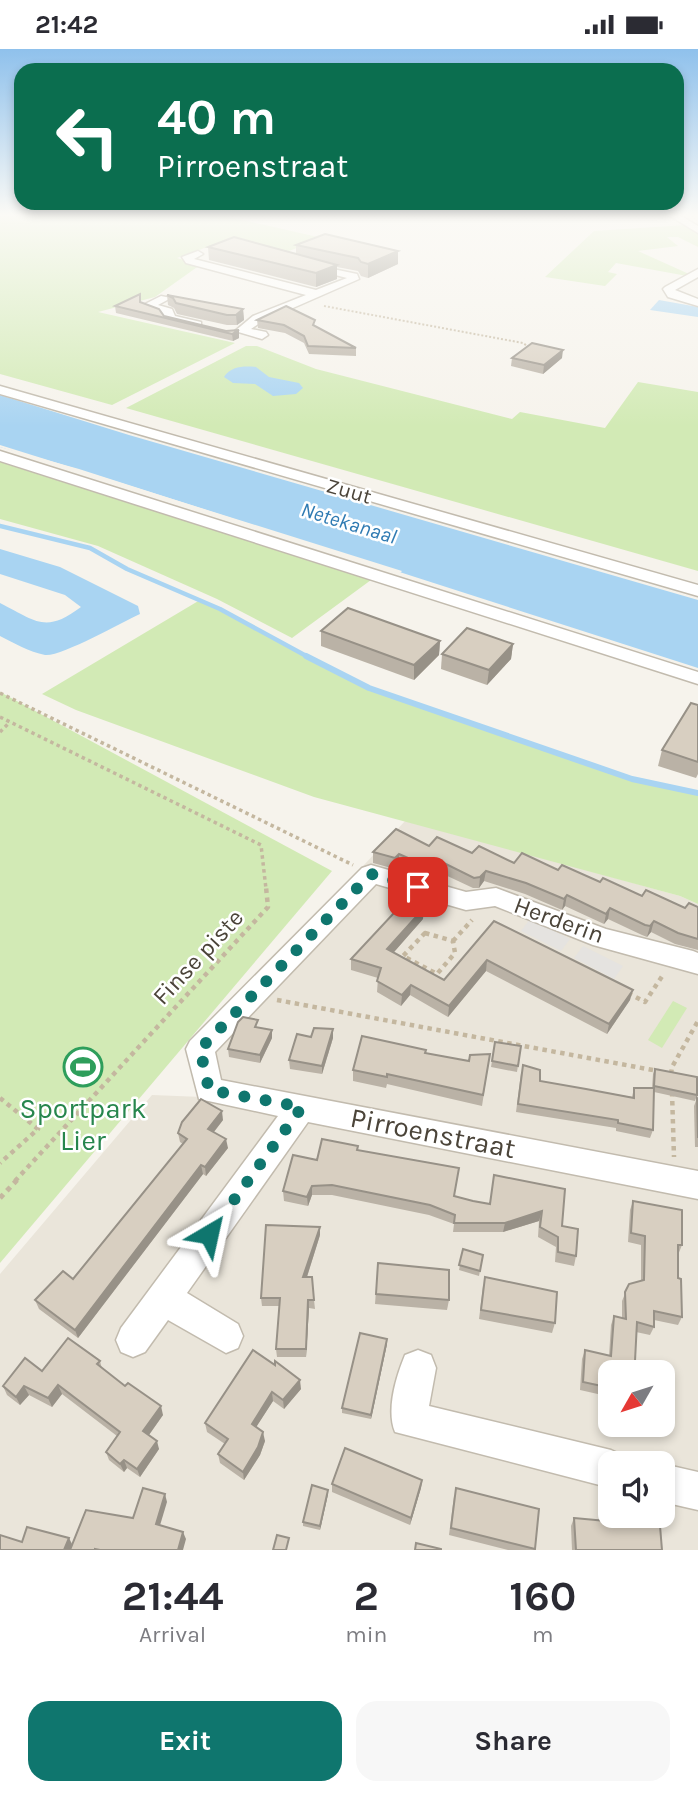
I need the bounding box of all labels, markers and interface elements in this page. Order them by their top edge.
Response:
text: 21:42 [35,9,98,40]
text: 40 m [157,89,276,146]
icon: left [42,91,133,182]
text: Pirroenstraat [157,148,348,185]
street label: Zuut [324,473,374,509]
water label: Netekanaal [298,497,400,549]
pin [388,857,448,917]
icon: arrive [399,868,437,906]
street label: Herderin [510,891,608,949]
street label: Finse piste [147,904,249,1010]
sports icon: Sportpark Lier [62,1046,104,1088]
place label: Sportpark Lier [20,1092,146,1157]
street label: Pirroenstraat [348,1101,518,1165]
position arrow [172,1197,246,1271]
north arrow [598,1360,676,1437]
map controls [598,1360,675,1528]
button: sound [598,1451,675,1528]
text: 21:44 [122,1571,223,1621]
text: 2 [354,1571,379,1621]
text: 160 [509,1571,576,1621]
text: Arrival [139,1621,206,1648]
text: min [345,1621,387,1648]
text: m [532,1621,553,1648]
button: Exit [28,1701,342,1781]
button: Share [356,1701,670,1781]

